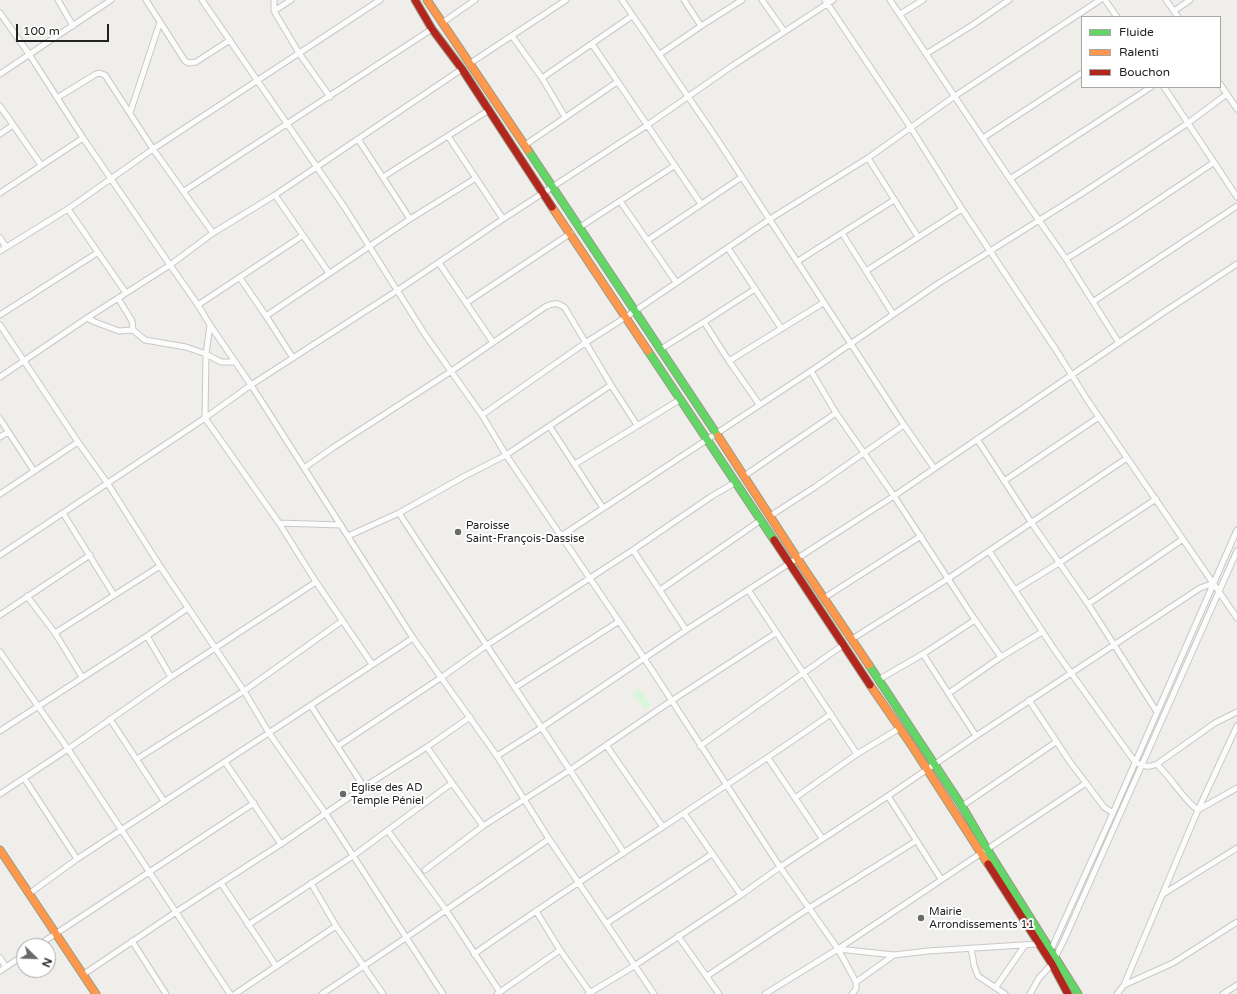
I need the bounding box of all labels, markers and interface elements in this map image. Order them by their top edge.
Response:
scale bar [18,16,111,42]
legend [1081,16,1221,88]
text: 100 m [23,24,60,38]
text: Fluide [1119,25,1154,39]
text: Ralenti [1119,45,1159,59]
text: Bouchon [1119,65,1170,79]
place label: Paroisse Saint-François-Dassise [466,519,585,545]
marker: Paroisse Saint-François-Dassise [453,527,463,537]
place label: Eglise des AD Temple Péniel [351,781,424,807]
marker: Eglise des AD Temple Péniel [338,789,348,799]
place label: Mairie Arrondissements 11 [929,905,1034,931]
marker: Mairie Arrondissements 11 [916,913,926,923]
north arrow [16,938,56,978]
text: N [39,956,54,969]

